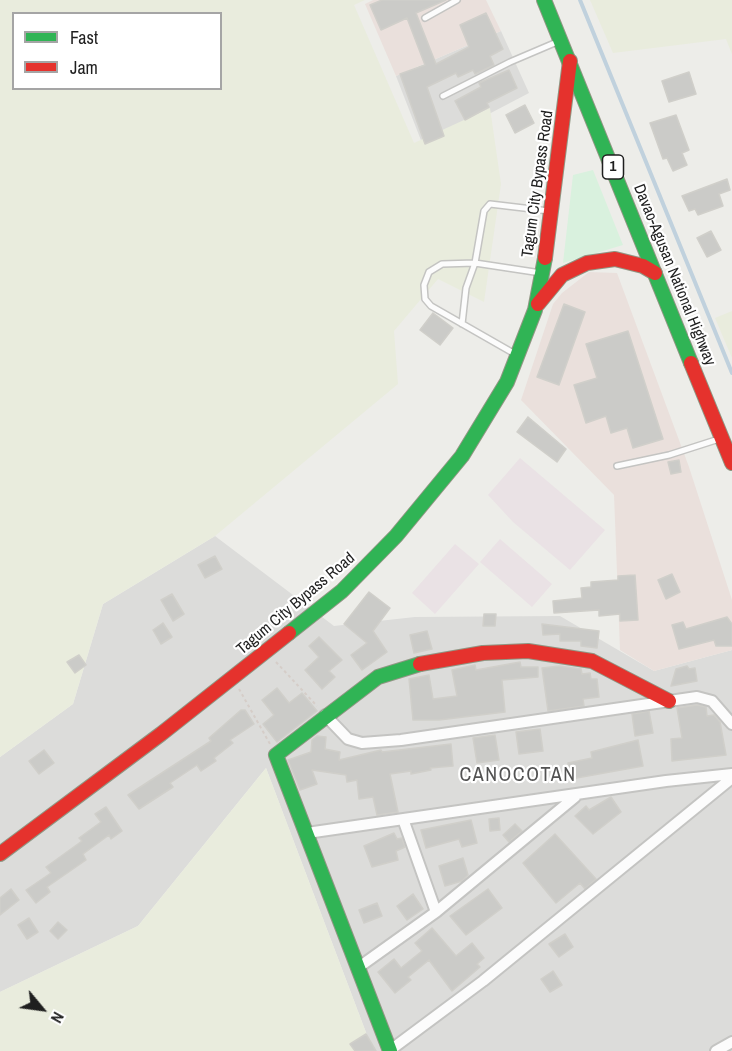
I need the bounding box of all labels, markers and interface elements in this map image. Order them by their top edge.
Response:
legend [12,12,222,90]
text: Fast [70,25,98,50]
text: Jam [70,55,98,80]
street label: Tagum City Bypass Road [518,109,558,259]
road number: 1 [602,155,624,179]
street label: Davao-Agusan National Highway [629,181,719,369]
street label: Tagum City Bypass Road [233,549,359,659]
district label: CANOCOTAN [459,764,577,788]
north arrow [12,979,72,1039]
text: N [46,1008,70,1027]

